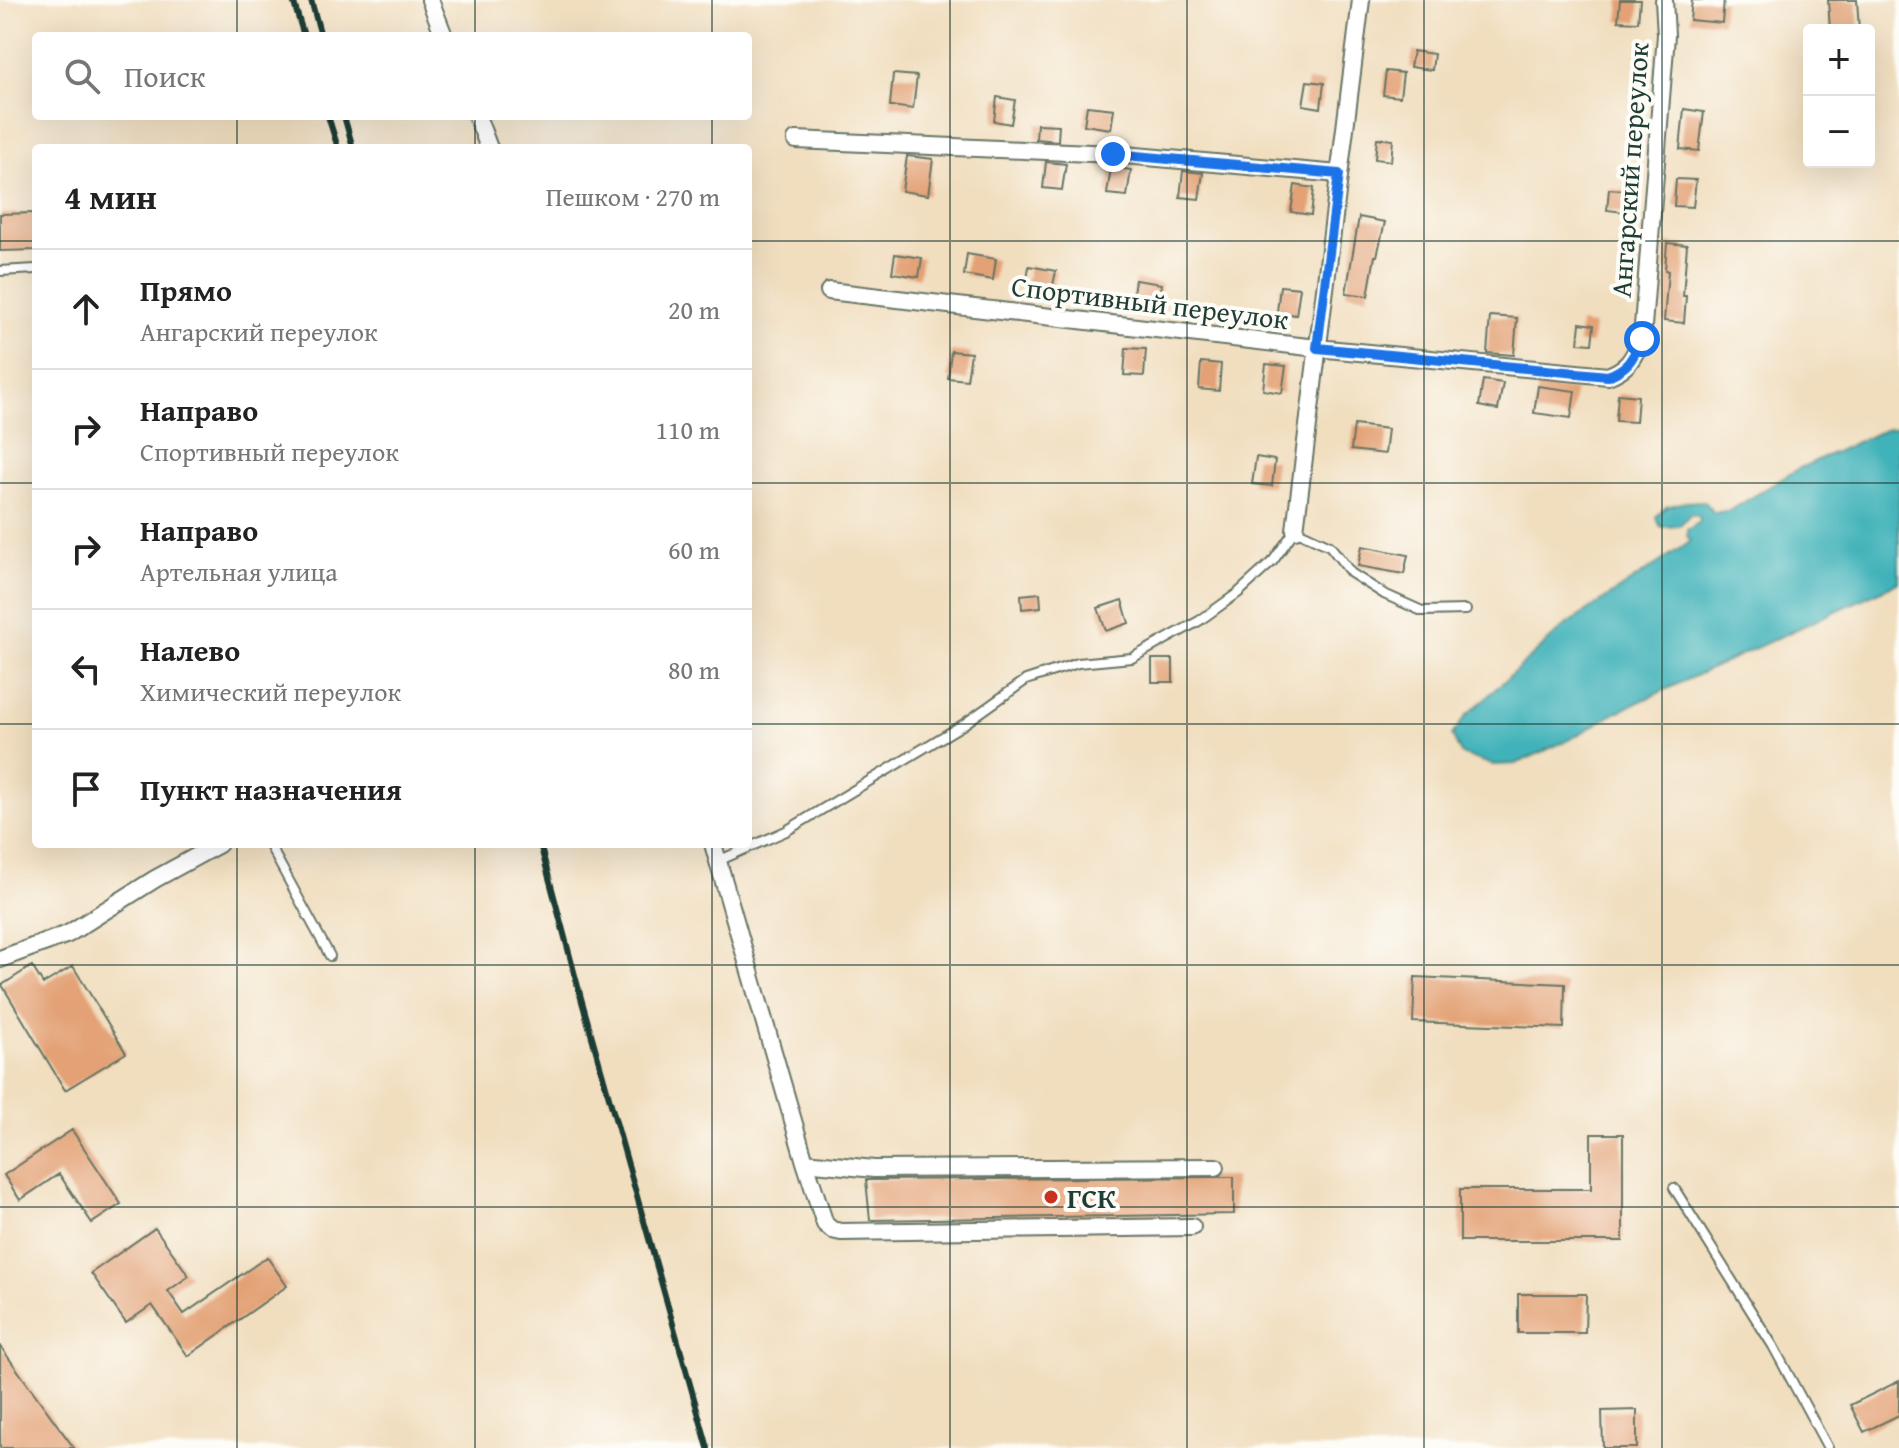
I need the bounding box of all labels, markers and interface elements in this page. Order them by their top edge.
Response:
map controls [1803,24,1875,168]
button: + [1803,24,1875,96]
search box [32,32,752,120]
street label: Ангарский переулок [1600,41,1658,299]
icon: search [60,54,104,98]
text: Поиск [124,54,206,98]
button: − [1803,96,1875,168]
route end [1095,136,1131,172]
text: 4 мин [64,172,157,221]
text: Пешком · 270 m [546,177,720,216]
street label: Спортивный переулок [1009,265,1291,339]
text: Прямо [140,268,232,312]
icon: ahead [64,287,108,331]
text: 20 m [668,290,720,329]
text: Ангарский переулок [140,312,378,351]
route start [1624,321,1660,357]
text: Направо [140,388,258,432]
icon: right [64,407,108,451]
text: 110 m [655,410,720,449]
text: Спортивный переулок [140,432,399,471]
text: Направо [140,508,258,552]
icon: right [64,527,108,571]
text: 60 m [668,530,720,569]
text: Артельная улица [140,552,338,591]
text: Налево [140,628,240,672]
icon: left [64,647,108,691]
text: 80 m [668,650,720,689]
text: Химический переулок [140,672,401,711]
icon: arrive [64,767,108,811]
text: Пункт назначения [140,767,402,811]
place label: ГСК [1067,1177,1116,1218]
marker: ГСК [1042,1188,1060,1206]

